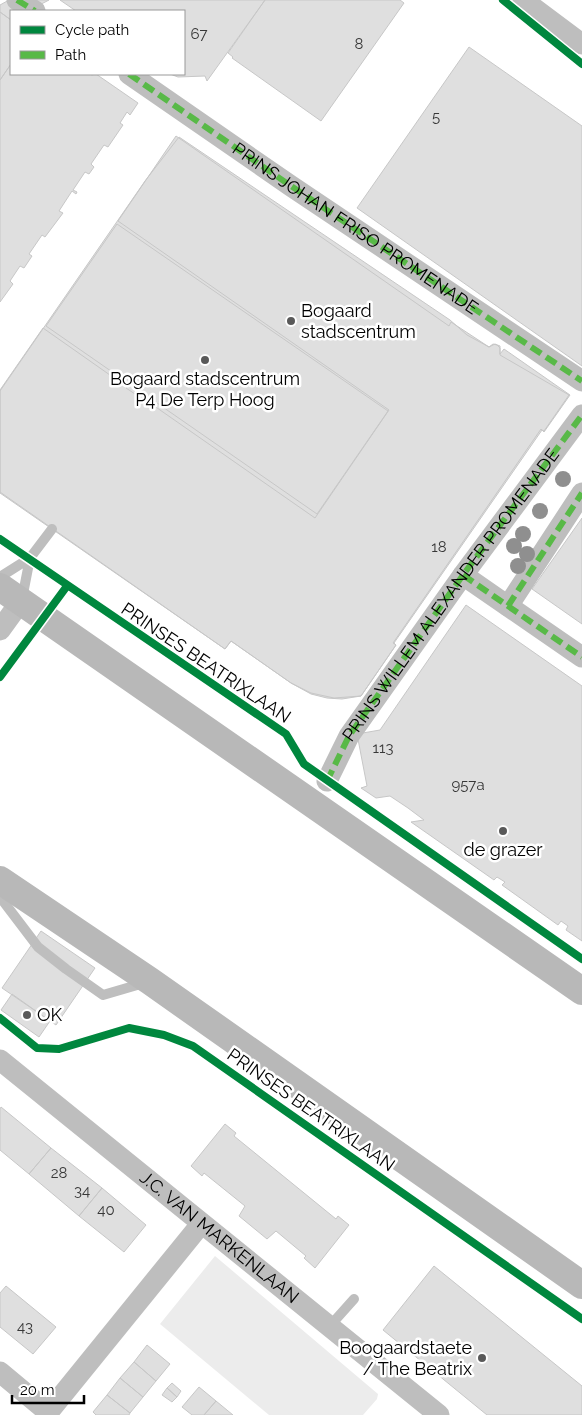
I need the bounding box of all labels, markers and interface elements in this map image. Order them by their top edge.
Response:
legend [10,10,185,75]
text: Cycle path [55,21,129,39]
house number: 67 [190,25,208,43]
house number: 8 [355,35,364,53]
text: Path [55,46,86,64]
house number: 5 [432,108,440,126]
street label: PRINS JOHAN FRISO PROMENADE [229,138,482,318]
place label: Bogaard stadscentrum [301,300,416,342]
marker: Bogaard stadscentrum [285,315,297,327]
marker: Bogaard stadscentrum P4 De Terp Hoog [199,354,211,366]
place label: Bogaard stadscentrum P4 De Terp Hoog [110,368,300,410]
street label: PRINS WILLEM ALEXANDER PROMENADE [338,444,563,745]
house number: 18 [431,538,447,556]
street label: PRINSES BEATRIXLAAN [118,598,295,727]
house number: 113 [373,739,393,757]
house number: 957a [451,776,485,794]
marker: de grazer [497,825,509,837]
place label: de grazer [463,839,543,860]
place label: OK [37,1004,63,1025]
marker: OK [21,1009,33,1021]
street label: PRINSES BEATRIXLAAN [223,1044,399,1176]
house number: 28 [51,1164,67,1182]
street label: J.C. VAN MARKENLAAN [136,1166,303,1307]
house number: 34 [74,1182,90,1200]
house number: 40 [97,1201,115,1219]
house number: 43 [17,1318,33,1336]
place label: Boogaardstaete / The Beatrix [339,1337,472,1379]
marker: Boogaardstaete / The Beatrix [476,1352,488,1364]
scale bar [12,1372,85,1404]
text: 20 m [20,1381,55,1399]

